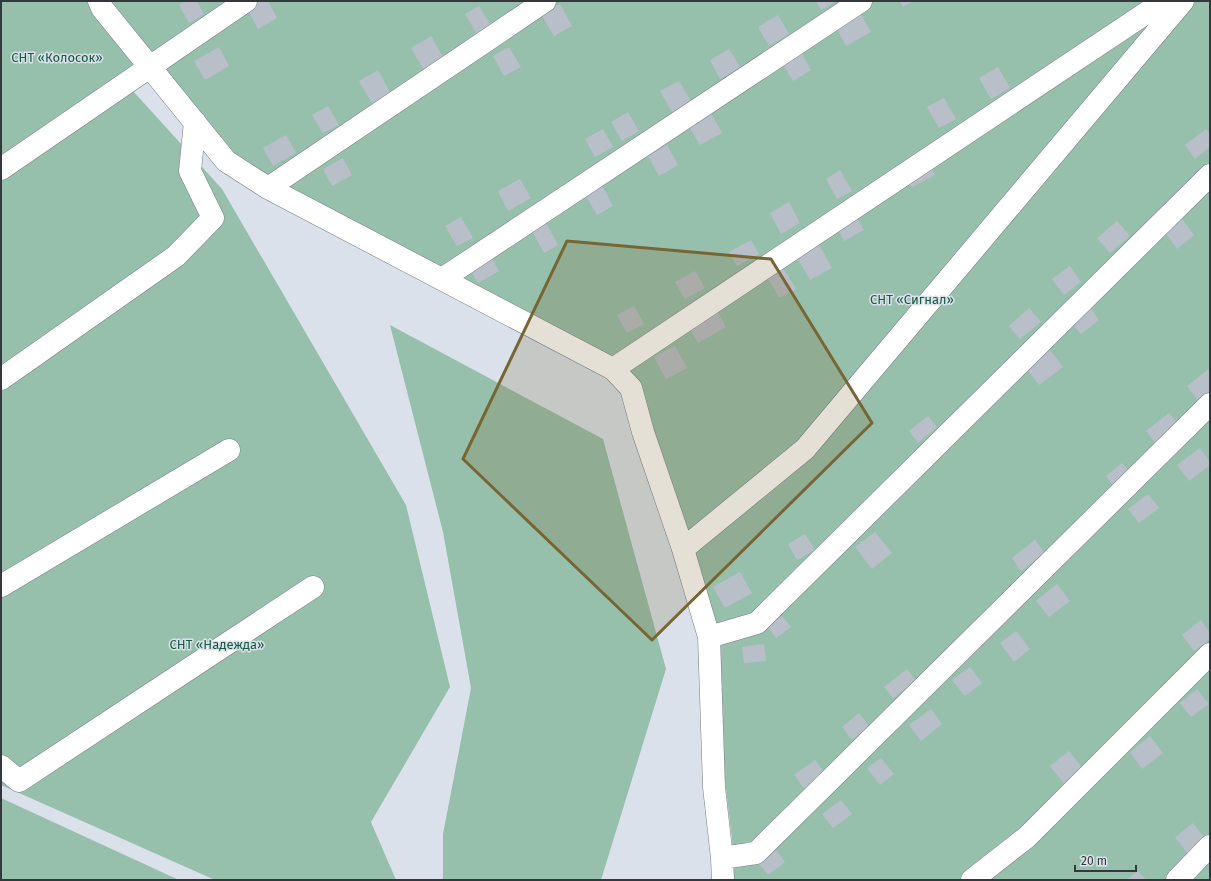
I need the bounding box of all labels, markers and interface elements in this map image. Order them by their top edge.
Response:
park label: СНТ «Колосок» [11,50,103,65]
park label: СНТ «Сигнал» [870,292,954,307]
park label: СНТ «Надежда» [170,637,264,652]
scale bar [1075,847,1136,873]
text: 20 m [1081,854,1107,868]

